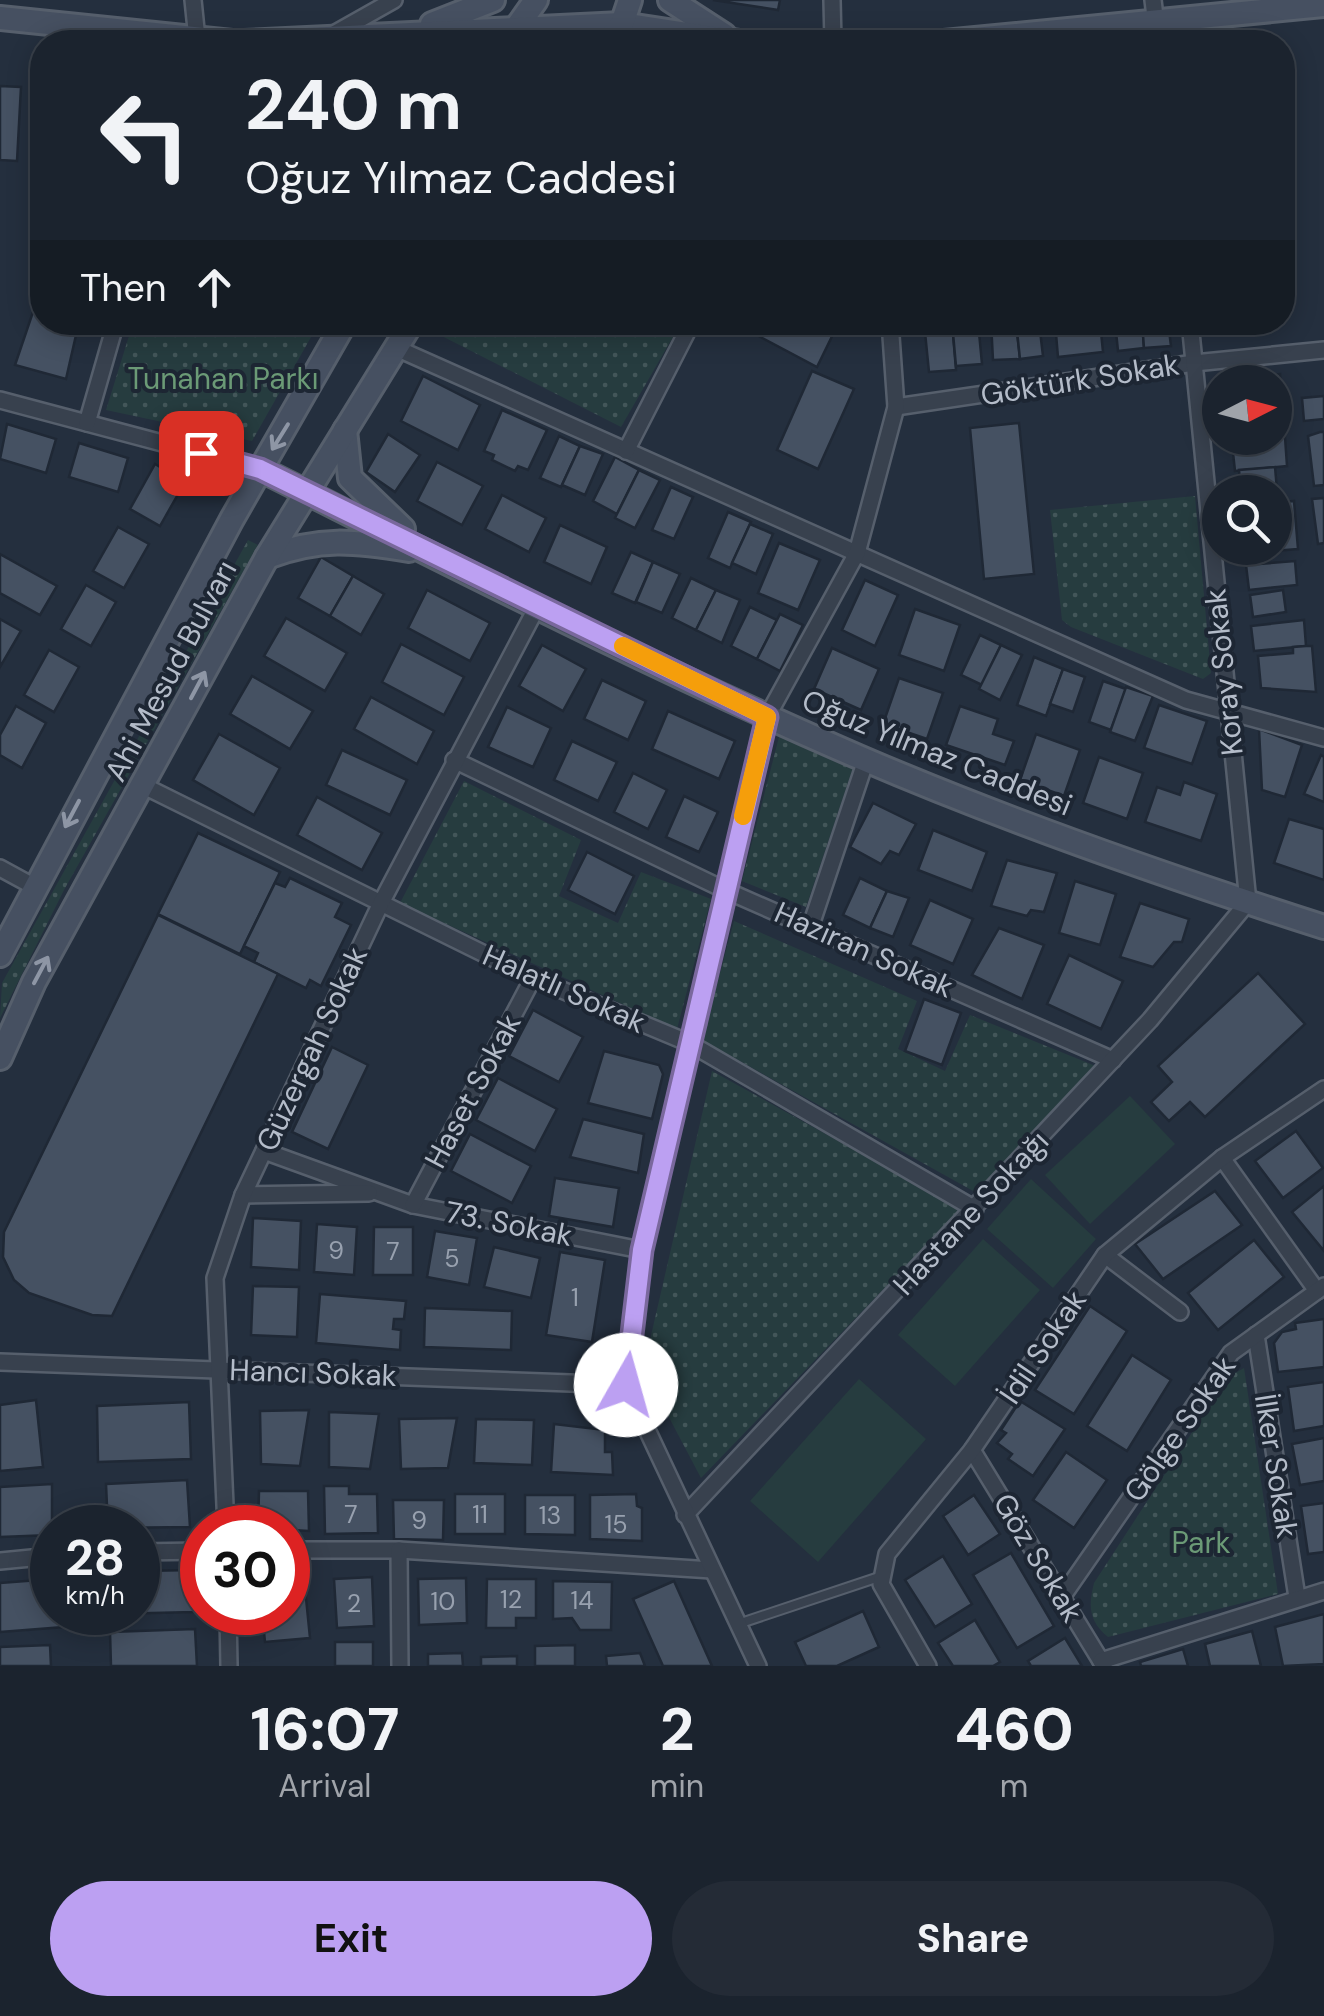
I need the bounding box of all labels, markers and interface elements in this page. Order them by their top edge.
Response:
text: 240 m [245,60,462,151]
icon: left [80,70,210,200]
text: Oğuz Yılmaz Caddesi [245,148,677,207]
icon: ahead [187,260,242,315]
text: Then [80,263,167,313]
street label: Göktürk Sokak [978,345,1182,414]
park label: Tunahan Parkı [128,359,318,398]
north arrow [1202,365,1292,455]
map controls [1202,365,1292,565]
pin [159,411,244,496]
one-way arrow [269,423,290,451]
icon: arrive [174,426,229,481]
button: search [1202,475,1292,565]
street label: Ahi Mesud Bulvarı [96,554,245,788]
street label: Koray Sokak [1195,587,1252,757]
one-way arrow [189,671,208,701]
street label: Oğuz Yılmaz Caddesi [796,681,1078,825]
one-way arrow [62,799,81,828]
street label: Haziran Sokak [769,893,960,1006]
street label: Halatlı Sokak [477,935,652,1042]
street label: Güzergah Sokak [247,940,376,1157]
one-way arrow [31,955,51,985]
street label: Haset Sokak [416,1007,530,1175]
street label: Hastane Sokağı [884,1122,1057,1303]
street label: 73. Sokak [442,1192,576,1255]
house number: 9 [328,1234,344,1267]
house number: 7 [386,1235,400,1268]
house number: 5 [444,1242,460,1275]
house number: 1 [571,1281,579,1314]
street label: İdil Sokak [990,1282,1095,1411]
position arrow [574,1333,678,1437]
street label: Gölge Sokak [1115,1348,1244,1510]
street label: Hancı Sokak [229,1350,397,1395]
street label: İlker Sokak [1246,1391,1307,1541]
street label: Göz Sokak [985,1486,1092,1629]
house number: 7 [344,1498,358,1531]
house number: 11 [472,1498,488,1531]
house number: 13 [539,1499,561,1532]
house number: 9 [411,1504,427,1537]
speed limit sign: 30 [180,1505,310,1635]
house number: 15 [604,1508,628,1541]
park label: Park [1171,1523,1231,1562]
text: 28 [65,1525,125,1591]
text: km/h [65,1579,125,1612]
house number: 12 [500,1583,522,1616]
house number: 14 [571,1584,593,1617]
house number: 10 [431,1585,455,1618]
house number: 2 [347,1587,361,1620]
text: 16:07 [250,1690,399,1769]
text: 2 [660,1690,694,1769]
text: 460 [954,1690,1074,1769]
text: Arrival [278,1765,371,1807]
text: min [650,1765,704,1807]
text: m [1000,1765,1028,1807]
button: Exit [50,1881,652,1996]
button: Share [672,1881,1274,1996]

